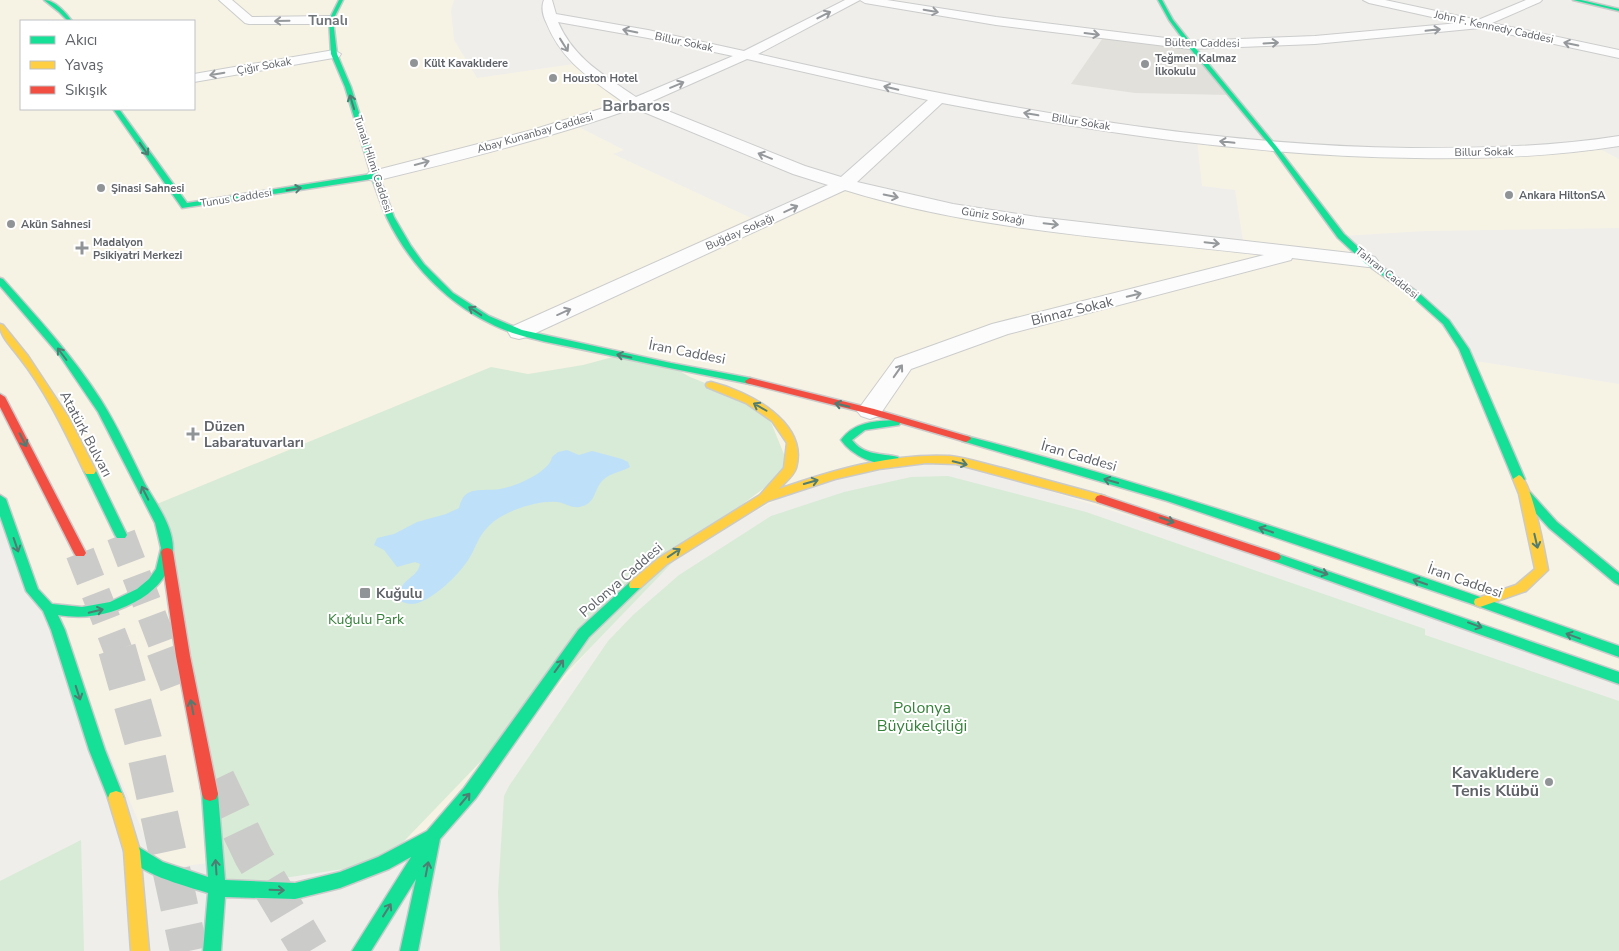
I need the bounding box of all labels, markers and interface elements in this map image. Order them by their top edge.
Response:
one-way arrow [922,7,938,17]
street label: John F. Kennedy Caddesi [1432,7,1555,47]
one-way arrow [816,10,831,19]
district label: Tunalı [308,11,348,30]
one-way arrow [274,16,290,26]
legend [20,20,195,110]
one-way arrow [1425,25,1441,35]
one-way arrow [622,26,638,36]
street label: Billur Sokak [654,29,715,56]
one-way arrow [1083,29,1099,39]
text: Akıcı [65,30,97,50]
street label: Bülten Caddesi [1164,35,1240,51]
one-way arrow [559,38,569,52]
one-way arrow [1263,38,1279,47]
one-way arrow [1564,38,1580,48]
place label: Teğmen Kalmaz İlkokulu [1155,51,1236,79]
street label: Çığır Sokak [235,54,293,78]
text: Yavaş [64,55,103,75]
place label: Kült Kavaklıdere [424,56,508,71]
marker: Kült Kavaklıdere [408,57,420,69]
marker: Teğmen Kalmaz İlkokulu [1139,58,1151,70]
one-way arrow [210,70,226,80]
place label: Houston Hotel [563,71,638,86]
marker: Houston Hotel [547,72,559,84]
text: Sıkışık [65,80,107,100]
one-way arrow [669,80,684,89]
one-way arrow [884,82,900,92]
one-way arrow [347,94,357,110]
district label: Barbaros [602,95,670,117]
street label: Abay Kunanbay Caddesi [475,109,595,157]
one-way arrow [1023,109,1039,119]
street label: Billur Sokak [1051,110,1112,134]
street label: Tunalı Hilmi Caddesi [350,114,396,214]
one-way arrow [1219,137,1235,147]
one-way arrow [139,142,149,156]
street label: Billur Sokak [1454,144,1514,160]
one-way arrow [758,151,773,161]
one-way arrow [413,158,429,167]
place label: Şinasi Sahnesi [111,181,184,196]
marker: Şinasi Sahnesi [95,182,107,194]
one-way arrow [285,183,301,193]
street label: Tunus Caddesi [199,185,273,211]
place label: Ankara HiltonSA [1519,188,1606,203]
marker: Ankara HiltonSA [1503,189,1515,201]
one-way arrow [882,192,898,202]
one-way arrow [784,204,799,214]
street label: Güniz Sokağı [960,204,1026,228]
street label: Buğday Sokağı [703,210,777,254]
place label: Akün Sahnesi [21,217,91,232]
marker: Akün Sahnesi [5,218,17,230]
one-way arrow [1042,219,1058,229]
place label: Madalyon Psikiyatri Merkezi [93,235,183,263]
one-way arrow [1204,238,1220,248]
marker: Madalyon Psikiyatri Merkezi [75,241,89,255]
street label: Tahran Caddesi [1352,244,1422,302]
one-way arrow [1126,290,1142,299]
street label: Binnaz Sokak [1029,291,1116,330]
one-way arrow [468,306,482,316]
one-way arrow [556,306,571,316]
street label: İran Caddesi [647,335,727,369]
one-way arrow [57,347,67,361]
one-way arrow [616,350,632,360]
one-way arrow [893,364,903,378]
street label: Atatürk Bulvarı [55,388,117,480]
one-way arrow [835,400,851,409]
one-way arrow [754,402,768,412]
place label: Düzen Labaratuvarları [204,417,304,452]
marker: Düzen Labaratuvarları [186,427,200,441]
one-way arrow [18,432,28,447]
street label: İran Caddesi [1039,436,1119,476]
one-way arrow [952,459,968,468]
one-way arrow [1103,475,1119,485]
one-way arrow [802,477,818,487]
one-way arrow [140,486,149,501]
one-way arrow [1159,516,1174,525]
one-way arrow [1259,525,1274,534]
one-way arrow [1531,533,1541,549]
one-way arrow [12,536,21,552]
street label: Polonya Caddesi [575,539,667,621]
one-way arrow [667,548,681,558]
street label: İran Caddesi [1425,559,1505,603]
one-way arrow [1313,568,1328,577]
one-way arrow [1413,577,1428,586]
place label: Kuğulu [376,584,422,603]
marker: Kuğulu [358,586,372,600]
one-way arrow [87,606,103,615]
park label: Kuğulu Park [328,610,405,629]
one-way arrow [1467,621,1482,630]
one-way arrow [1566,631,1581,640]
one-way arrow [554,659,564,673]
one-way arrow [74,684,84,700]
park label: Polonya Büyükelçiliği [877,697,967,737]
one-way arrow [187,699,197,715]
place label: Kavaklıdere Tenis Klübü [1452,762,1539,802]
marker: Kavaklıdere Tenis Klübü [1543,776,1555,788]
one-way arrow [459,792,471,805]
one-way arrow [211,860,220,876]
one-way arrow [423,862,432,878]
one-way arrow [268,886,284,895]
one-way arrow [382,903,392,917]

